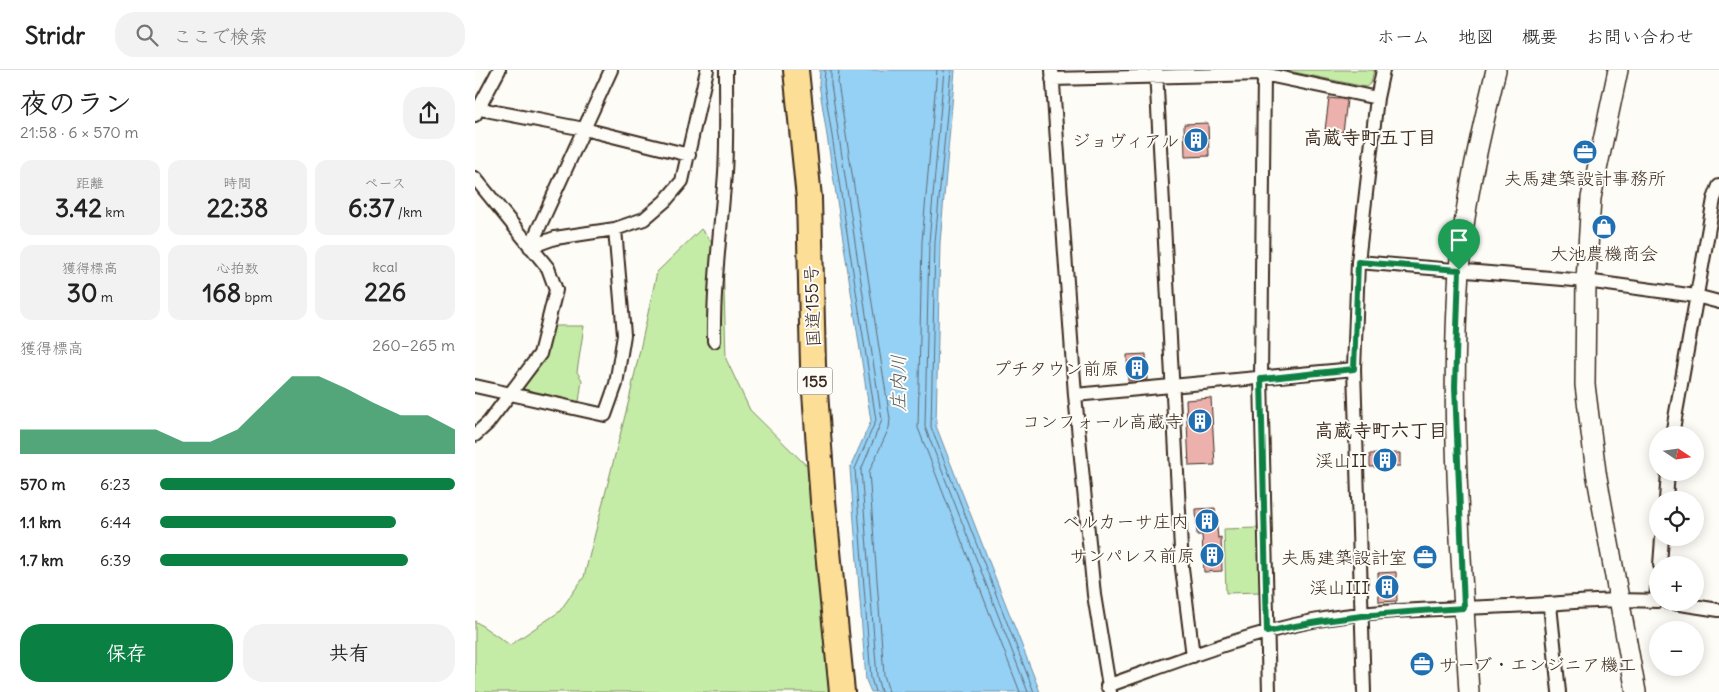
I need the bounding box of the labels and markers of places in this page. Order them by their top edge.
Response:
building icon: ジョヴィアル [1183,127,1209,153]
place label: ジョヴィアル [1072,129,1179,152]
office icon: 夫馬建築設計事務所 [1572,139,1598,165]
place label: 夫馬建築設計事務所 [1504,167,1666,190]
shop icon: 大池農機商会 [1591,214,1617,240]
pin [1438,219,1480,270]
place label: 大池農機商会 [1550,242,1658,265]
building icon: プチタウン前原 [1124,355,1150,381]
place label: プチタウン前原 [993,357,1119,380]
building icon: コンフォール高蔵寺 [1187,408,1213,434]
place label: コンフォール高蔵寺 [1022,410,1183,433]
building icon: 渓山II [1372,447,1398,473]
place label: 渓山II [1315,449,1367,472]
building icon: ベルカーサ庄内 [1194,508,1220,534]
place label: ベルカーサ庄内 [1062,510,1189,533]
building icon: サンパレス前原 [1199,542,1225,568]
place label: サンパレス前原 [1070,544,1195,567]
office icon: 夫馬建築設計室 [1412,544,1438,570]
place label: 夫馬建築設計室 [1281,546,1407,569]
building icon: 渓山III [1374,574,1400,600]
place label: 渓山III [1309,576,1369,599]
office icon: サーブ・エンジニア機工 [1409,651,1435,677]
place label: サーブ・エンジニア機工 [1439,653,1636,676]

